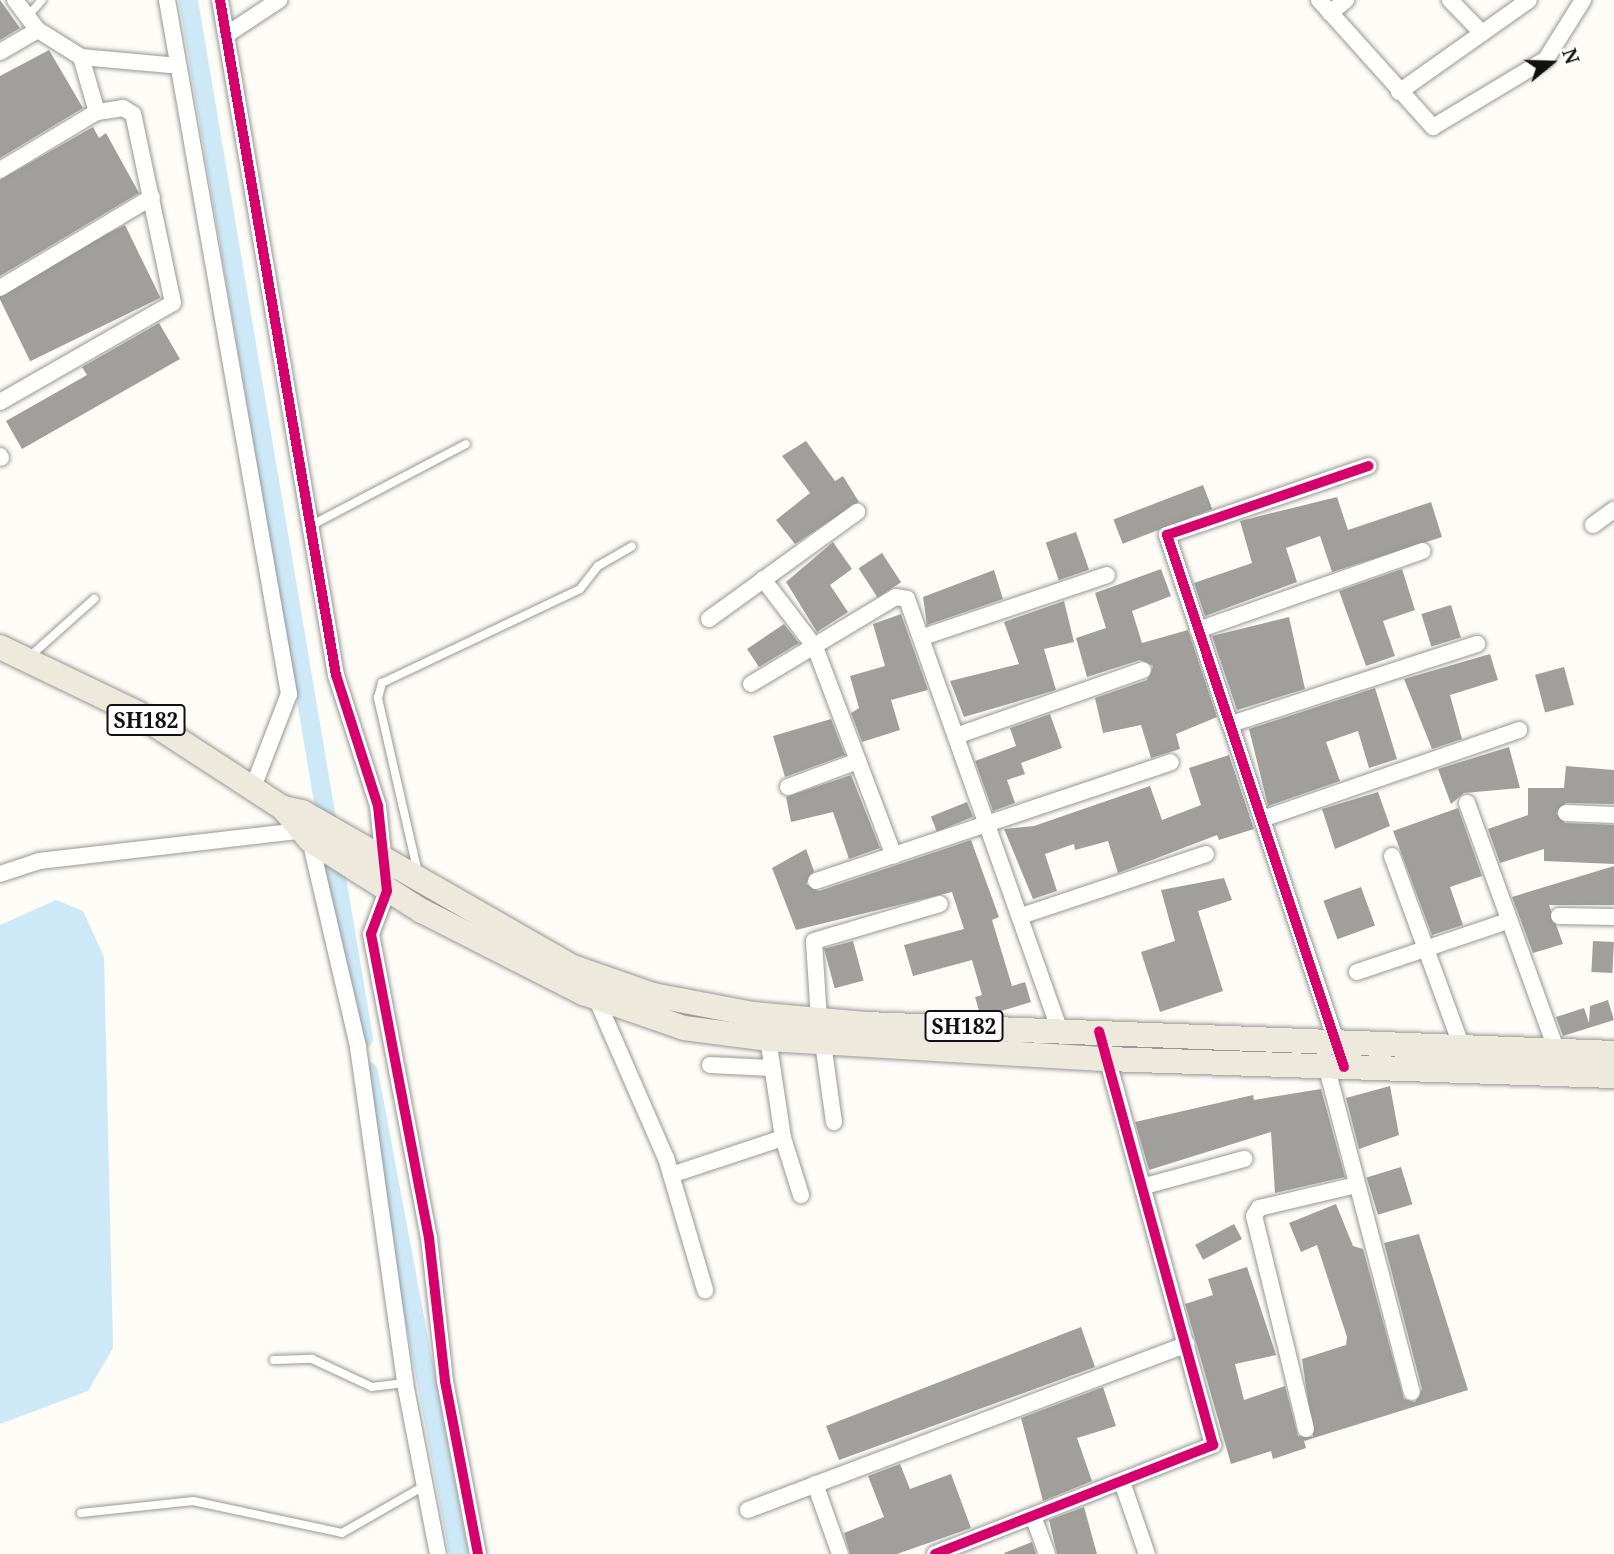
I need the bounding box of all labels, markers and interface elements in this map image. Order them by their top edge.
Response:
north arrow [1516,28,1586,98]
text: N [1556,45,1586,67]
road number: SH182 [106,702,186,738]
road number: SH182 [924,1009,1004,1044]

